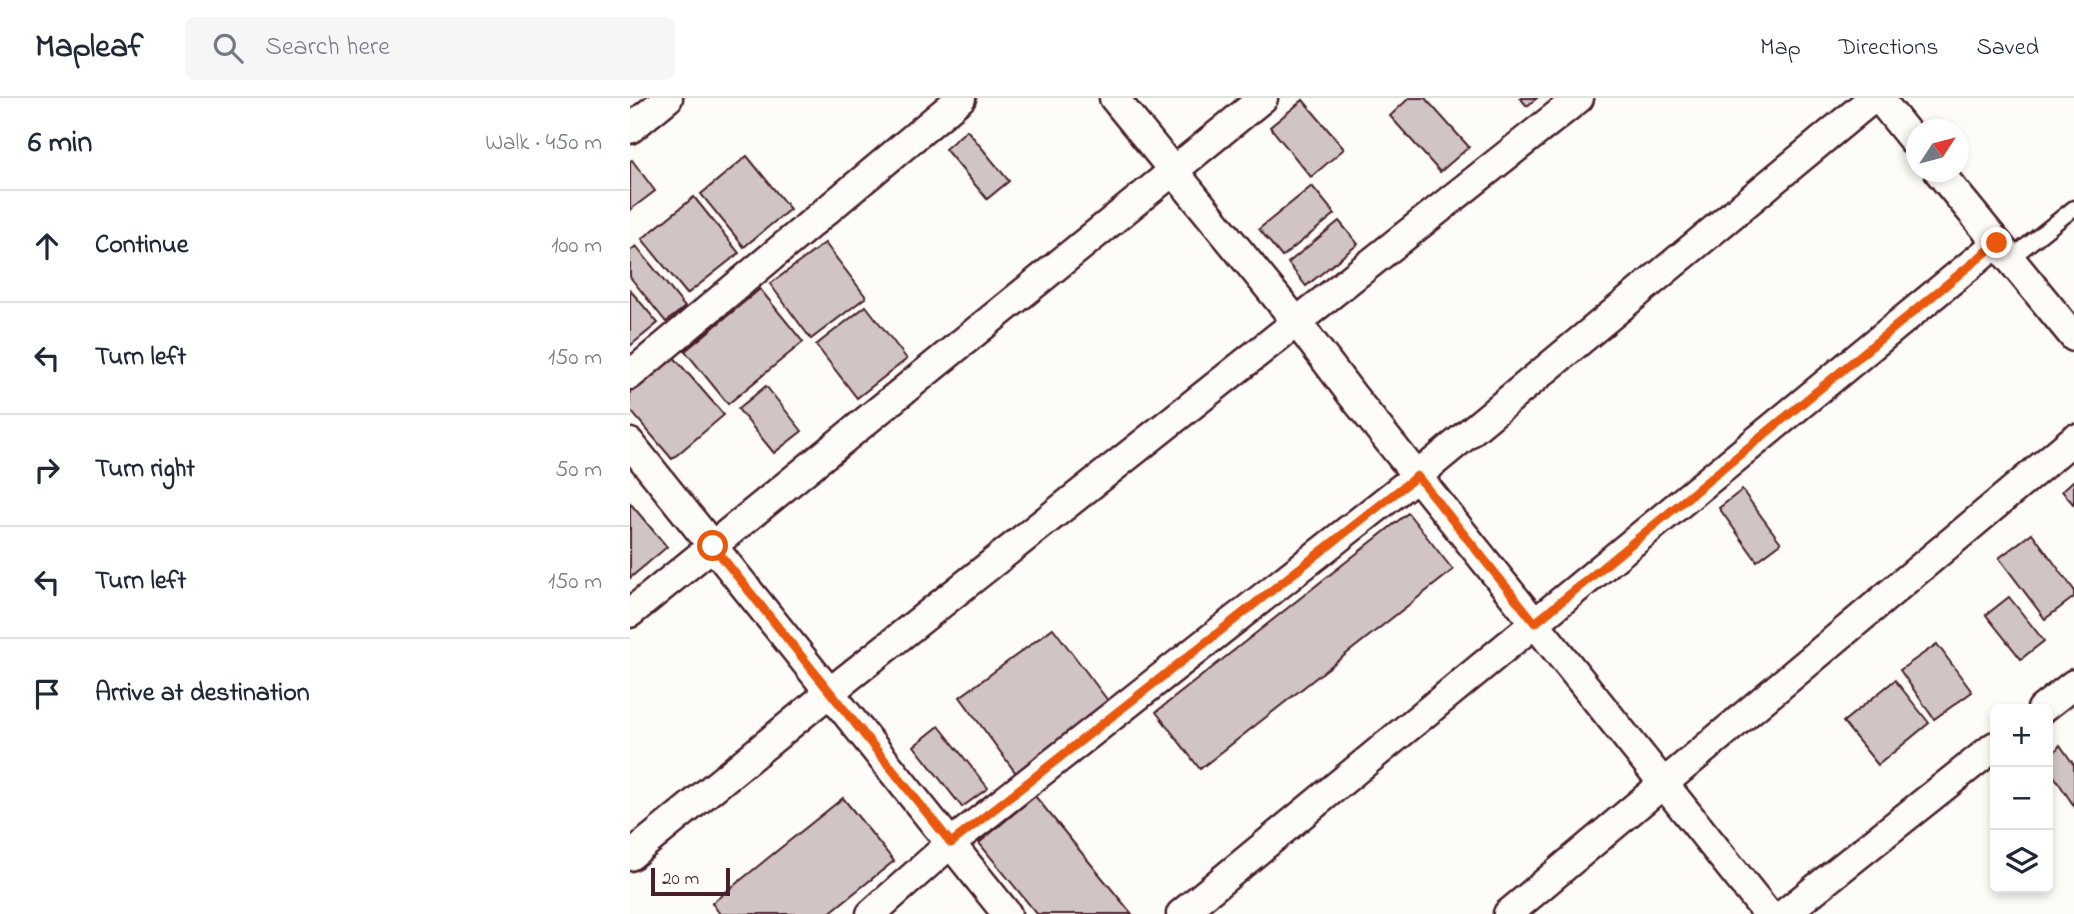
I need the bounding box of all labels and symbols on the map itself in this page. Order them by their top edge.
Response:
north arrow [1906,119,1969,182]
route end [1981,227,2012,258]
route start [697,530,728,561]
scale bar [651,865,730,897]

